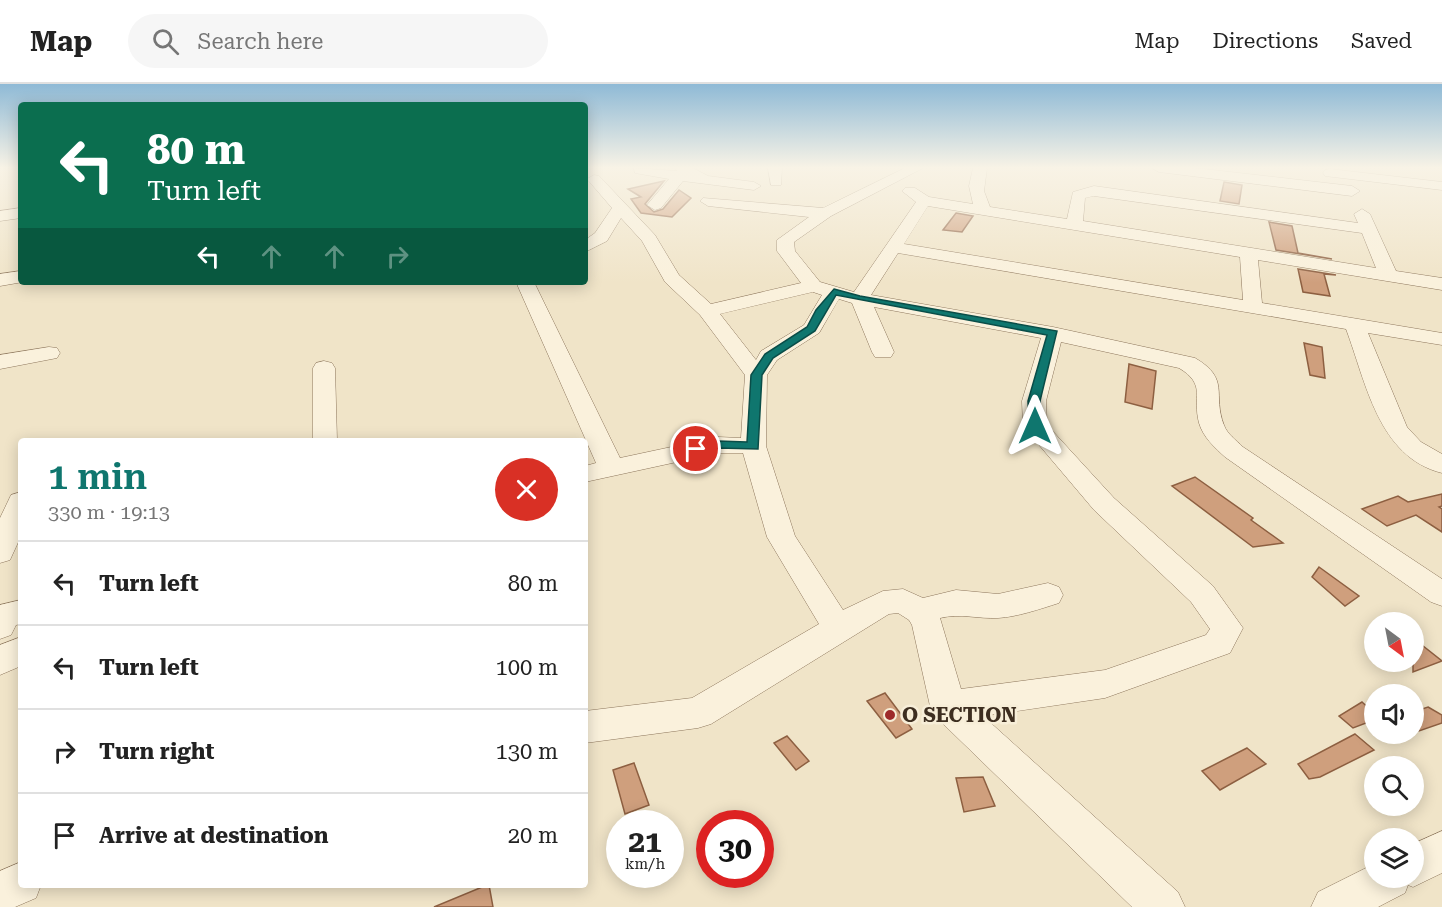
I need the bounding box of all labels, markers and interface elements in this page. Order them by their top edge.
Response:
search box [128,14,548,68]
text: Map [30,25,92,58]
icon: search [149,25,182,58]
text: Search here [197,29,323,54]
text: Map [1135,29,1179,53]
text: Directions [1212,29,1318,53]
text: Saved [1351,29,1412,53]
text: 80 m [147,125,245,174]
icon: left [48,126,126,204]
text: Turn left [147,175,261,207]
icon: left [192,240,225,273]
icon: ahead [255,240,288,273]
icon: ahead [318,240,351,273]
icon: right [381,240,414,273]
position arrow [1003,394,1067,458]
pin [670,423,721,474]
icon: arrive [679,432,712,465]
text: 1 min [48,456,147,498]
button: close [495,458,558,521]
text: 330 m · 19:13 [48,500,170,524]
icon: left [48,567,81,600]
text: Turn left [99,571,199,596]
text: 80 m [508,571,558,596]
north arrow [1364,612,1424,672]
map controls [1364,612,1424,888]
icon: left [48,651,81,684]
text: Turn left [99,655,199,680]
text: 100 m [495,655,558,680]
button: sound [1364,684,1424,744]
place label: O SECTION [902,703,1017,727]
marker: O SECTION [883,708,897,722]
icon: right [48,735,81,768]
text: Turn right [99,739,214,764]
text: 130 m [495,739,558,764]
button: search [1364,756,1424,816]
speed limit sign: 30 [696,810,774,888]
icon: arrive [48,819,81,852]
text: Arrive at destination [99,823,328,848]
text: 20 m [508,823,558,848]
text: 21 [628,824,662,859]
button: layers [1364,828,1424,888]
text: km/h [625,855,665,873]

